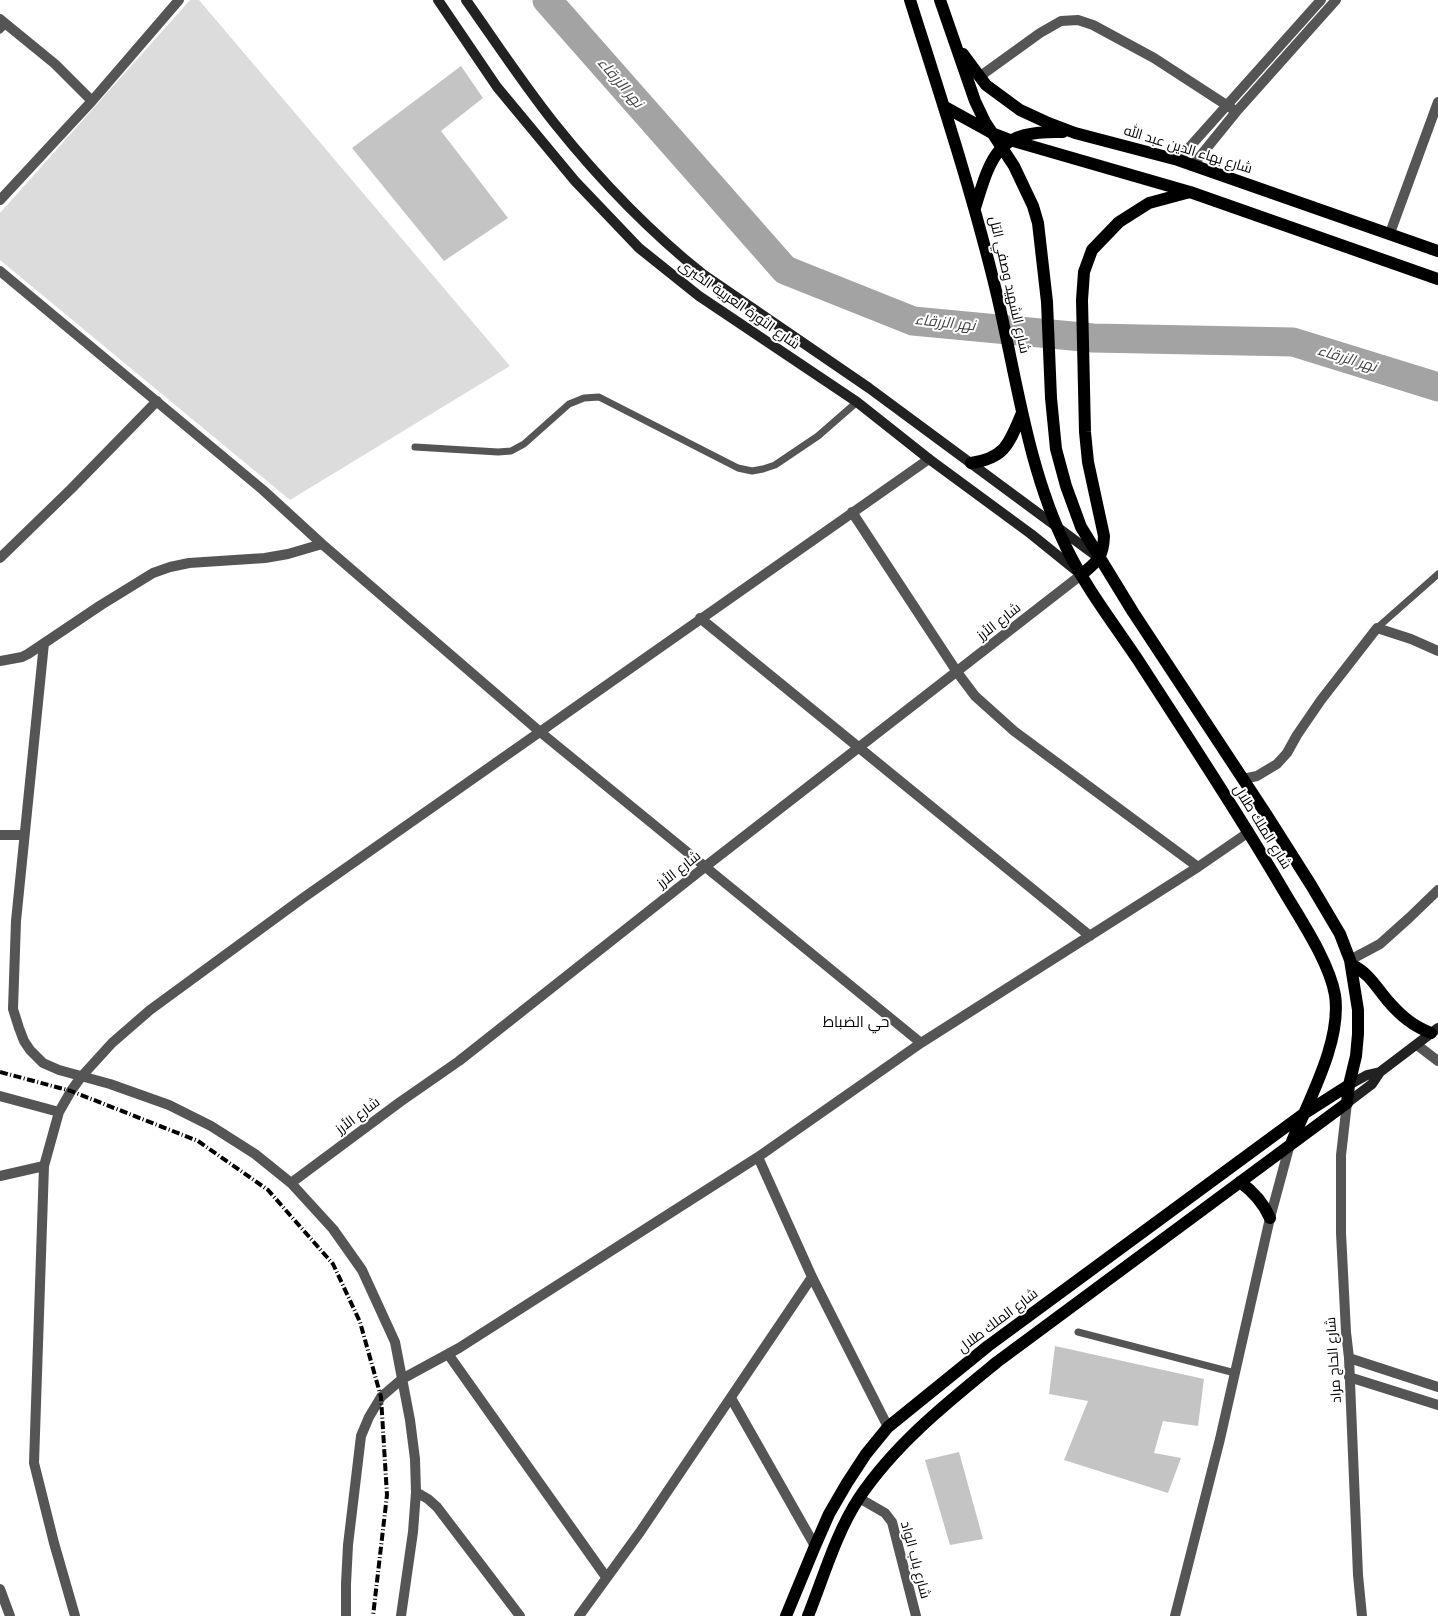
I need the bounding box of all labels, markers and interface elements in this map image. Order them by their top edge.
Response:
water label: نهر الزرقاء [593,54,647,112]
street label: شارع بهاء الدين عبد الله [1122,122,1254,178]
street label: شارع الشهيد وصفي التل [985,215,1033,355]
street label: شارع الثورة العربية الكبرى [675,257,803,353]
water label: نهر الزرقاء [914,311,976,335]
water label: نهر الزرقاء [1315,342,1379,376]
street label: شارع الأرز [974,600,1024,644]
street label: شارع الملك طلال [1229,782,1295,872]
street label: شارع الأرز [654,848,704,892]
district label: حي الضباط [823,1014,889,1032]
street label: شارع الأرز [333,1094,383,1138]
street label: شارع الملك طلال [954,1285,1042,1357]
street label: شارع الحاج مراد [1323,1316,1345,1404]
street label: شارع باب الواد [897,1519,933,1601]

